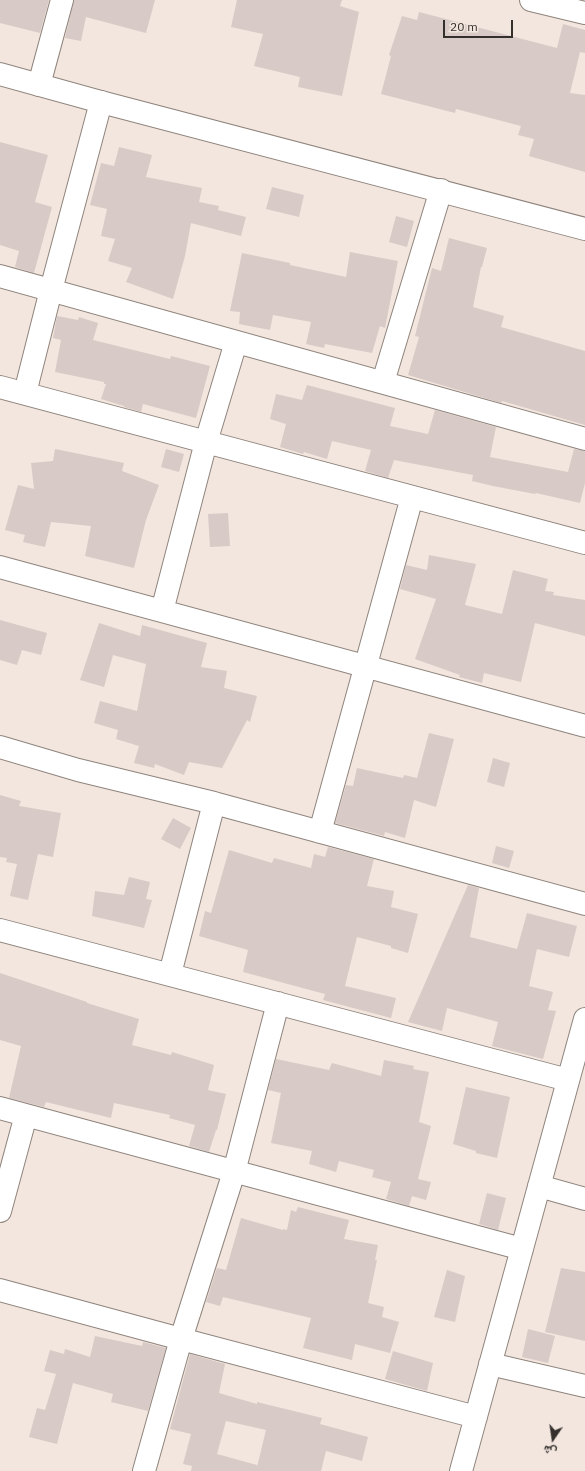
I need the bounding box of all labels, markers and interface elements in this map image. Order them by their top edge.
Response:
scale bar [445,12,515,38]
text: 20 m [450,19,478,34]
north arrow [533,1419,573,1459]
text: ش [542,1442,558,1459]

